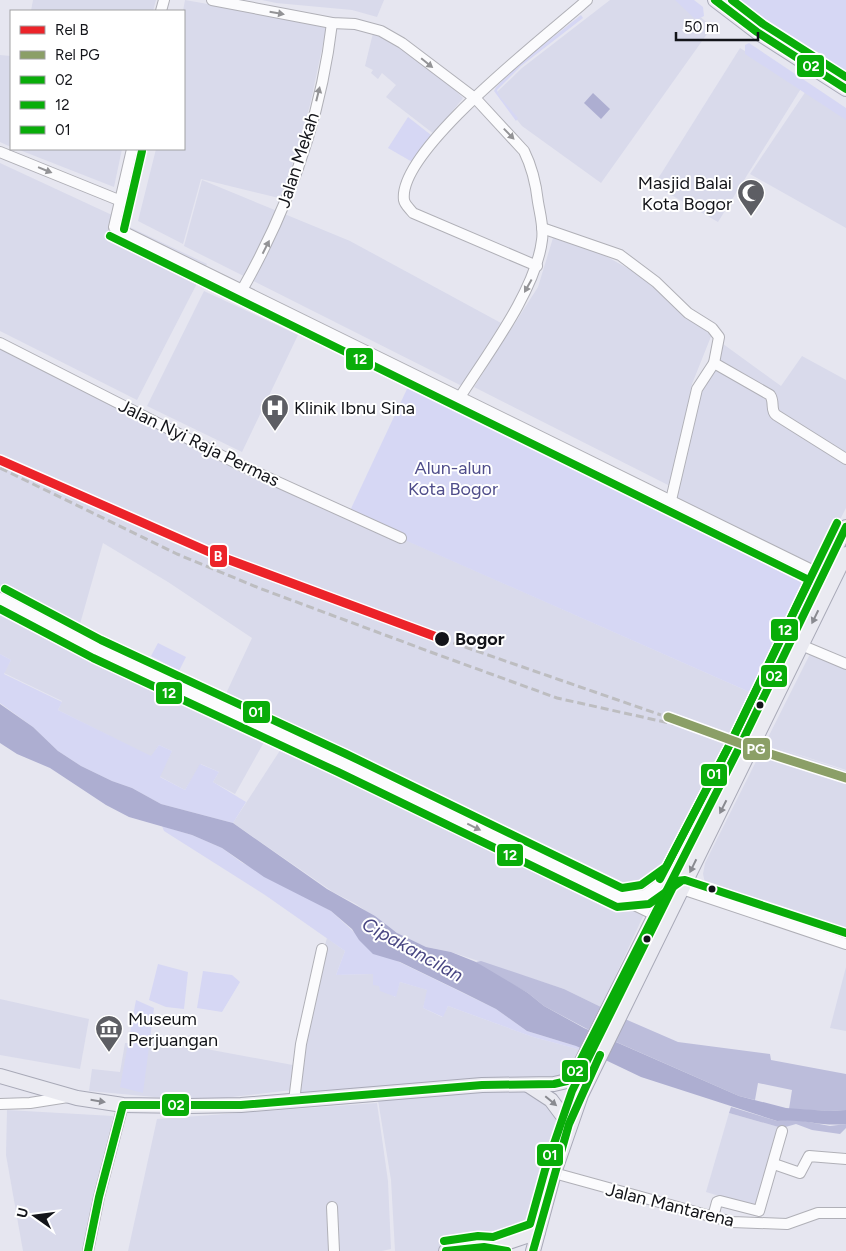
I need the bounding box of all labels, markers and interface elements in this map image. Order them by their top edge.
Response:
one-way arrow [269,9,285,17]
legend [10,10,185,150]
scale bar [676,10,758,42]
text: 50 m [684,18,719,36]
text: Rel B [55,21,89,39]
text: Rel PG [55,46,100,64]
line badge: 02 [796,54,825,78]
one-way arrow [421,57,434,68]
text: 02 [802,58,820,75]
text: 02 [55,71,73,89]
one-way arrow [314,86,322,101]
text: 12 [55,96,70,114]
street label: Jalan Mekah [272,110,324,210]
text: 01 [55,121,71,139]
one-way arrow [503,128,515,140]
one-way arrow [38,167,52,175]
place label: Masjid Balai Kota Bogor [638,172,732,215]
mosque icon: Masjid Balai Kota Bogor [736,178,766,217]
one-way arrow [262,240,270,254]
one-way arrow [524,278,532,293]
line badge: 12 [345,347,374,371]
text: 12 [353,351,367,368]
hospital icon: Klinik Ibnu Sina [260,393,290,432]
street label: Jalan Nyi Raja Permas [115,395,283,491]
place label: Klinik Ibnu Sina [294,397,415,419]
park label: Alun-alun Kota Bogor [408,457,498,500]
line badge: B [209,544,228,568]
text: B [214,548,223,565]
one-way arrow [811,609,820,624]
line badge: 12 [770,618,799,642]
text: 12 [778,622,792,639]
place label: Bogor [455,628,505,650]
marker: Bogor [433,630,451,648]
line badge: 02 [760,664,788,688]
text: 02 [765,668,783,685]
line badge: 12 [155,681,183,705]
text: 12 [162,685,176,702]
line badge: 01 [242,700,271,724]
unlabelled marker [755,700,765,710]
text: 01 [249,704,263,721]
line badge: PG [742,737,771,761]
text: PG [747,741,766,758]
line badge: 01 [700,763,728,787]
text: 01 [707,766,721,783]
one-way arrow [719,800,727,814]
one-way arrow [467,823,481,831]
line badge: 12 [496,843,524,867]
text: 12 [503,847,517,864]
one-way arrow [689,859,697,873]
unlabelled marker [707,884,717,894]
water label: Cipakancilan [358,912,468,987]
unlabelled marker [642,934,652,944]
place label: Museum Perjuangan [128,1008,218,1051]
museum icon: Museum Perjuangan [94,1014,124,1053]
line badge: 02 [561,1059,589,1083]
text: 02 [566,1063,584,1080]
line badge: 02 [161,1093,190,1117]
one-way arrow [545,1096,558,1107]
one-way arrow [90,1097,106,1105]
text: 02 [167,1097,185,1114]
line badge: 01 [536,1143,564,1167]
text: 01 [543,1147,557,1164]
street label: Jalan Mantarena [603,1178,737,1232]
north arrow [10,1191,60,1241]
text: U [13,1206,32,1220]

